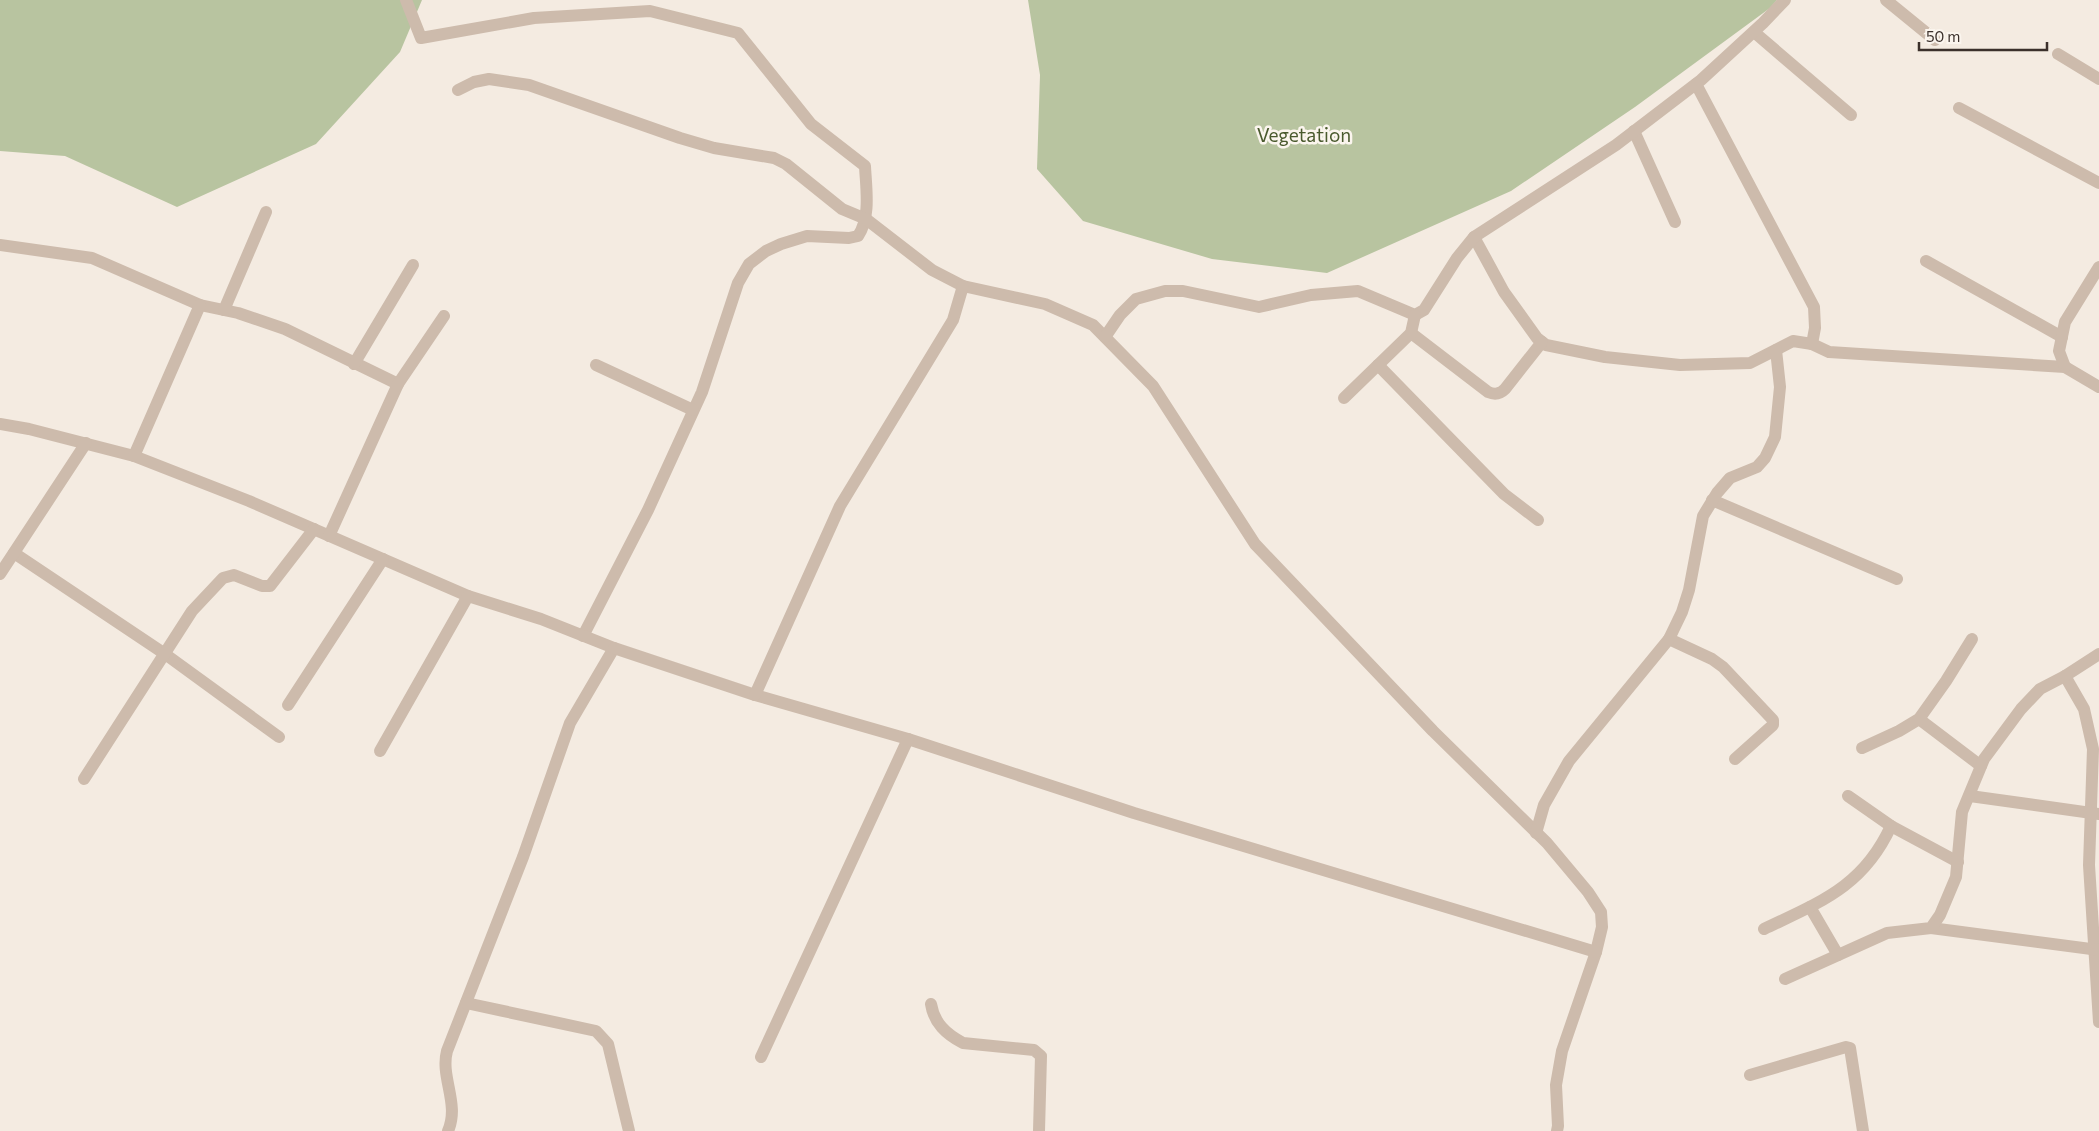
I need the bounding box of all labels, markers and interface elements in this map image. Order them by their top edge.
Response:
scale bar [1919,20,2046,52]
text: 50 m [1926,27,1960,45]
park label: Vegetation [1257,123,1351,146]

